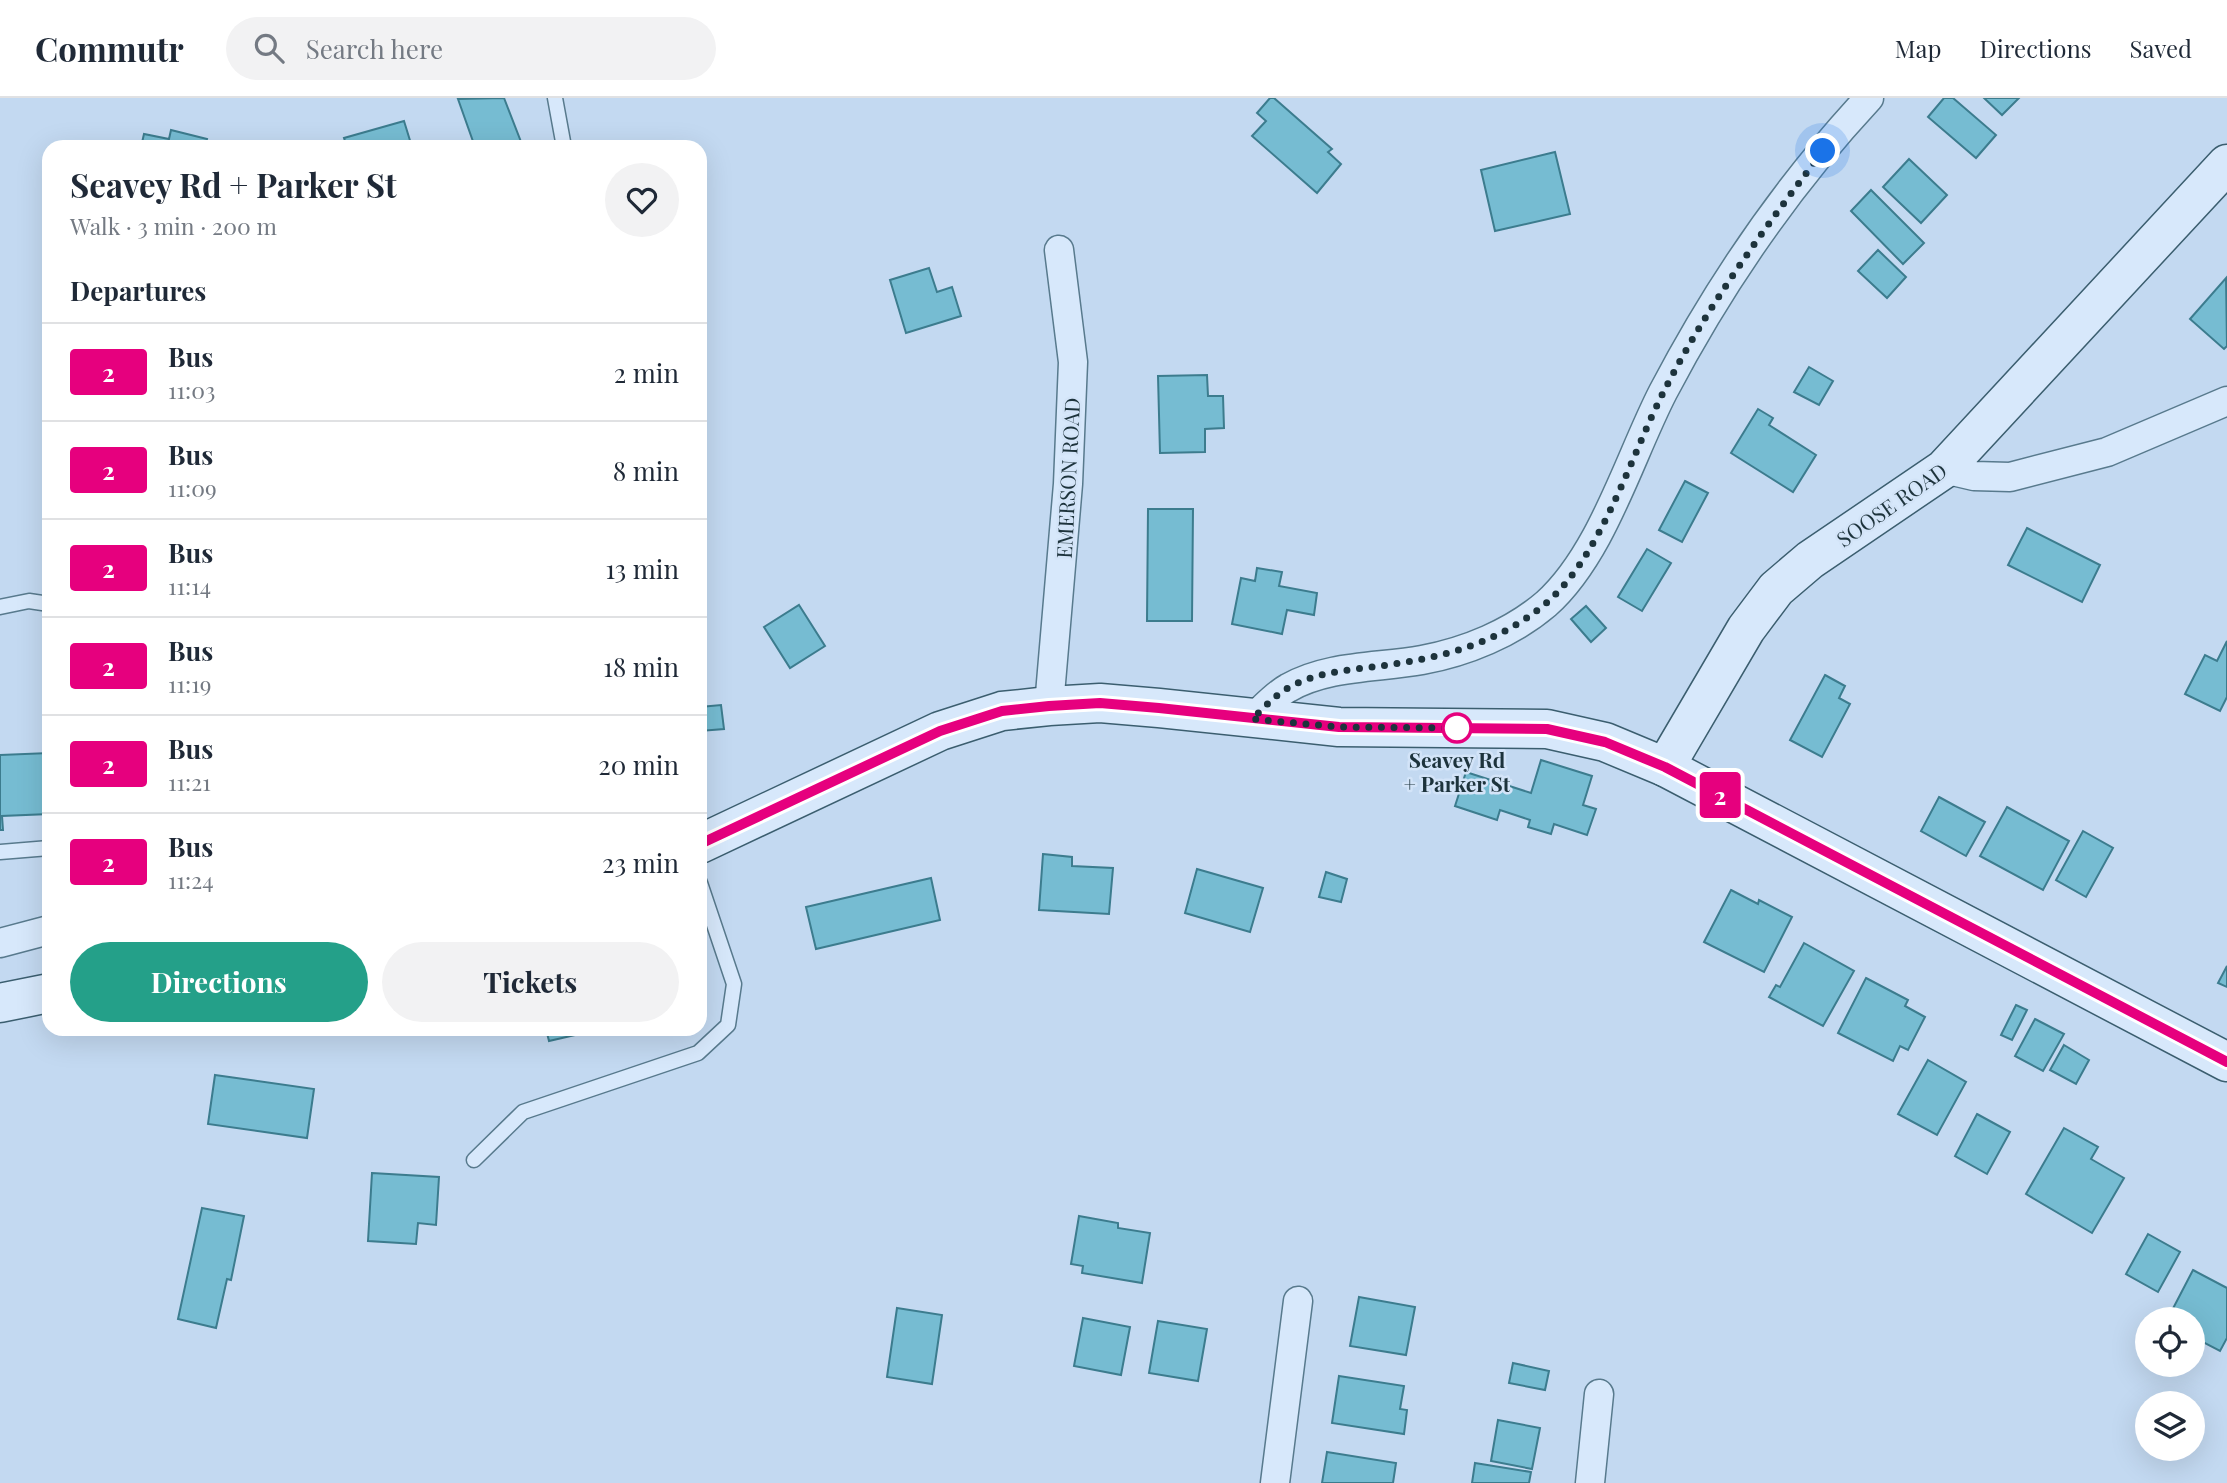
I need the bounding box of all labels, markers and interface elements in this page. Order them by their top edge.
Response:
search box [226,17,716,80]
text: Commutr [35,26,184,70]
icon: search [250,29,288,67]
text: Search here [306,31,443,66]
text: Map [1895,32,1941,64]
text: Directions [1979,32,2092,64]
text: Saved [2130,32,2192,64]
your location [1805,133,1840,168]
text: Seavey Rd + Parker St [70,162,397,206]
button: heart [605,163,679,237]
text: Walk · 3 min · 200 m [70,210,277,241]
text: Departures [70,273,206,308]
text: Bus [168,339,213,374]
text: 2 min [614,355,679,390]
text: 2 [102,356,115,388]
text: 11:03 [168,374,215,405]
street label: EMERSON ROAD [1049,397,1085,559]
text: Bus [168,437,213,472]
text: 8 min [613,453,679,488]
text: 2 [102,454,115,486]
street label: SOOSE ROAD [1830,456,1952,552]
text: 11:09 [168,472,217,503]
text: Bus [168,535,213,570]
text: 13 min [605,551,679,586]
text: 2 [102,552,115,584]
text: 11:14 [168,570,211,601]
text: Bus [168,633,213,668]
text: 18 min [603,649,679,684]
text: 2 [102,650,115,682]
text: 11:19 [168,668,211,699]
marker: Seavey Rd + Parker St [1442,713,1472,743]
text: Bus [168,731,213,766]
place label: Seavey Rd + Parker St [1404,745,1511,797]
text: 20 min [598,747,679,782]
text: 2 [102,748,115,780]
text: 11:21 [168,766,211,797]
line badge: 2 [1697,772,1743,818]
text: 2 [1714,779,1726,811]
text: Bus [168,829,213,864]
text: 23 min [602,845,679,880]
text: 2 [102,846,115,878]
text: 11:24 [168,864,214,895]
button: Directions [70,942,368,1022]
button: Tickets [382,942,679,1022]
map controls [2135,1307,2205,1461]
button: locate [2135,1307,2205,1377]
button: layers [2135,1391,2205,1461]

